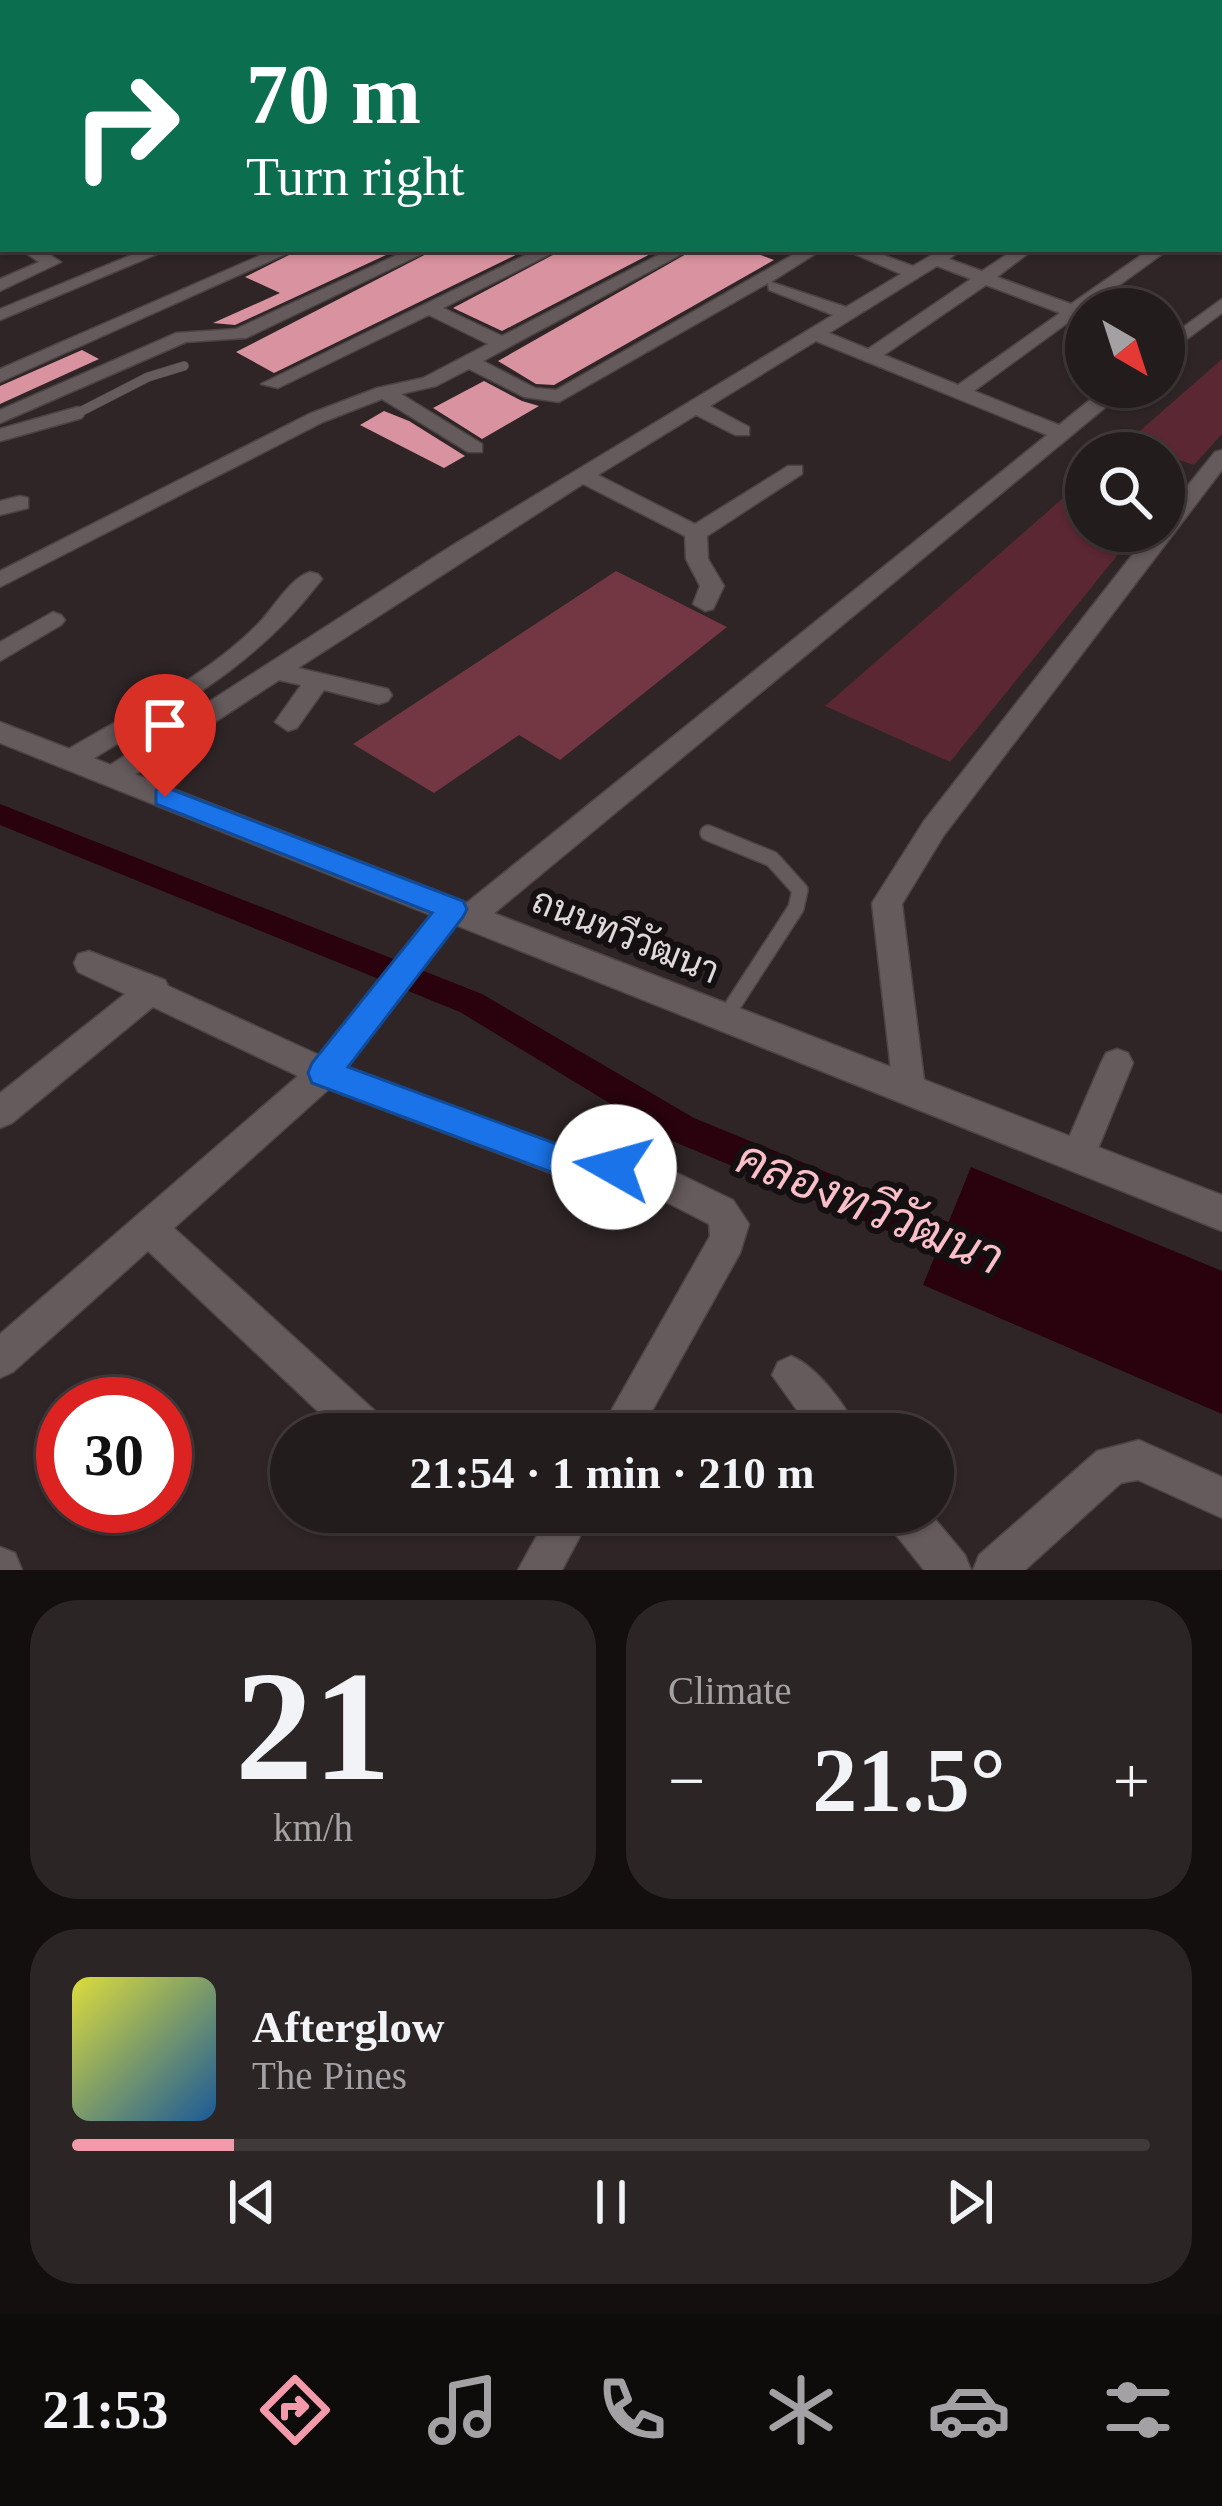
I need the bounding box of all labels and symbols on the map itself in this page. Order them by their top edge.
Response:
north arrow [1065,288,1185,408]
pin [114,674,216,797]
street label: ถนนทวีวัฒนา [527,878,726,991]
position arrow [551,1104,677,1230]
water label: คลองทวีวัฒนา [730,1127,1011,1285]
speed limit sign: 30 [36,1377,192,1533]

